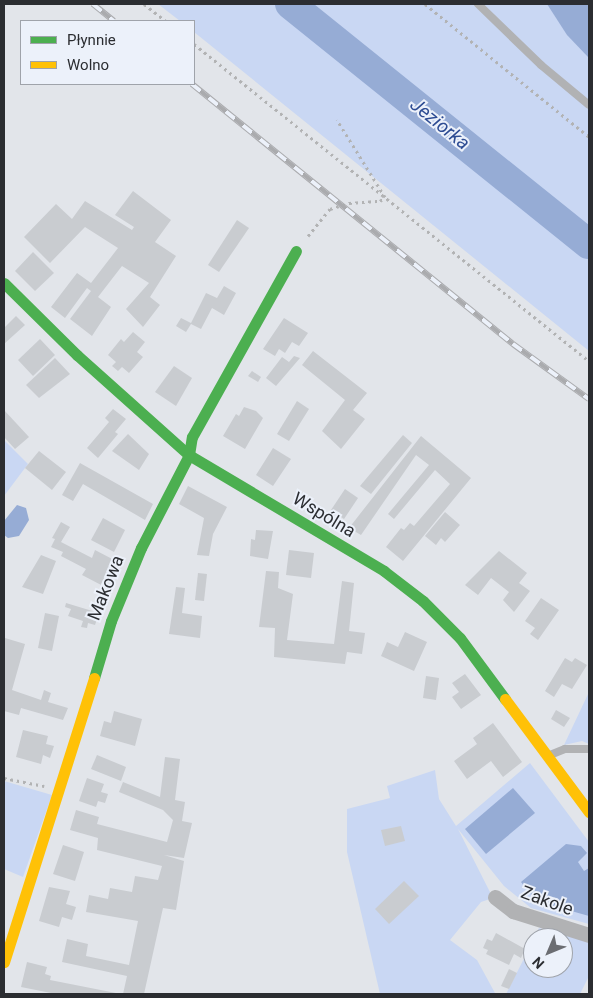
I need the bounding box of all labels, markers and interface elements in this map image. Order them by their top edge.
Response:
legend [20,20,195,85]
text: Płynnie [67,31,116,49]
text: Wolno [67,56,109,74]
water label: Jeziorka [406,93,474,155]
street label: Wspólna [289,488,359,542]
street label: Makowa [83,552,129,624]
street label: Zakole [518,882,576,920]
north arrow [523,928,573,978]
text: N [529,954,547,972]

